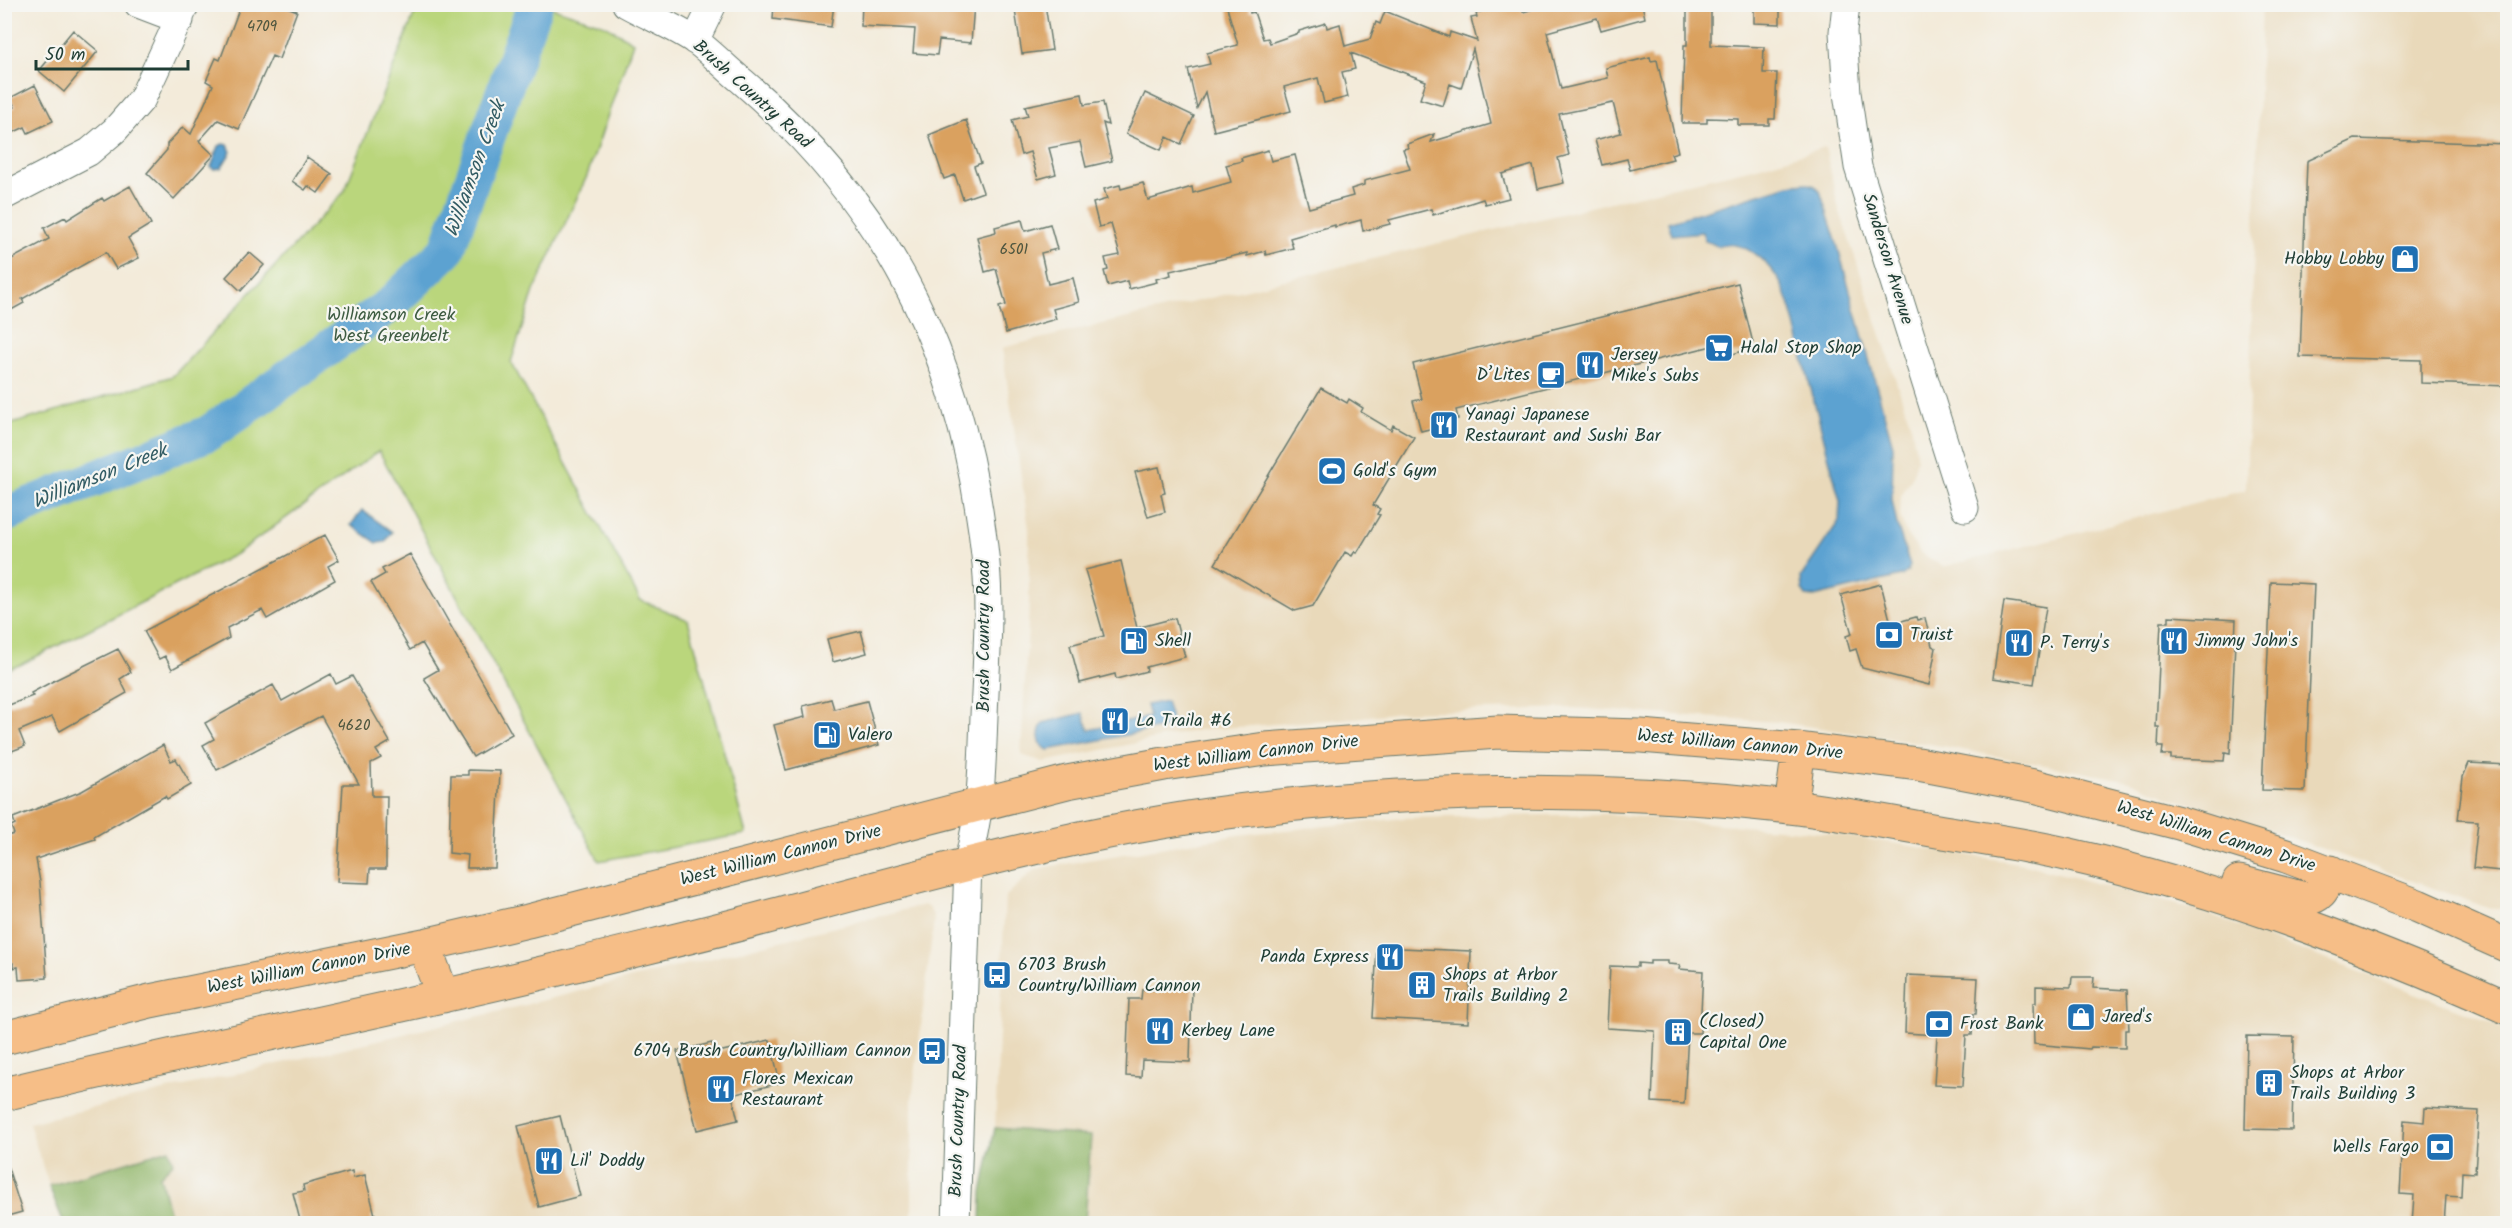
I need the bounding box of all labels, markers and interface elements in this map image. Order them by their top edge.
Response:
house number: 4709 [247,15,278,39]
scale bar [36,33,188,71]
street label: Brush Country Road [686,33,819,157]
text: 50 m [45,41,85,70]
water label: Williamson Creek [437,94,516,241]
street label: Sanderson Avenue [1853,190,1921,328]
house number: 6501 [1000,238,1029,262]
shop icon: Hobby Lobby [2389,243,2421,275]
place label: Hobby Lobby [2284,245,2385,274]
park label: Williamson Creek West Greenbelt [327,301,456,351]
supermarket icon: Halal Stop Shop [1703,332,1735,364]
place label: Halal Stop Shop [1740,334,1862,363]
place label: Jersey Mike's Subs [1611,341,1699,391]
restaurant icon: Jersey Mike's Subs [1574,349,1606,381]
cafe icon: D’Lites [1535,359,1567,391]
place label: D’Lites [1476,361,1530,390]
place label: Yanagi Japanese Restaurant and Sushi Bar [1465,401,1662,451]
restaurant icon: Yanagi Japanese Restaurant and Sushi Bar [1428,409,1460,441]
water label: Williamson Creek [28,434,174,519]
sports icon: Gold's Gym [1316,455,1348,487]
place label: Gold's Gym [1353,457,1437,486]
street label: Brush Country Road [970,559,999,712]
bank icon: Truist [1873,619,1905,651]
place label: Truist [1910,621,1954,650]
fuel station icon: Shell [1118,625,1150,657]
restaurant icon: Jimmy John's [2158,625,2190,657]
place label: Shell [1155,627,1192,656]
restaurant icon: P. Terry's [2003,627,2035,659]
place label: Jimmy John's [2195,627,2298,656]
place label: P. Terry's [2040,629,2110,658]
restaurant icon: La Traila #6 [1099,705,1131,737]
place label: La Traila #6 [1136,707,1232,736]
house number: 4620 [338,714,371,738]
fuel station icon: Valero [811,719,843,751]
place label: Valero [848,721,893,750]
street label: West William Cannon Drive [1636,722,1844,768]
street label: West William Cannon Drive [1152,727,1360,781]
street label: West William Cannon Drive [2113,793,2319,881]
street label: West William Cannon Drive [677,817,885,895]
street label: West William Cannon Drive [205,935,413,1003]
restaurant icon: Panda Express [1374,941,1406,973]
place label: Panda Express [1260,943,1369,972]
place label: 6703 Brush Country/William Cannon [1018,951,1201,1001]
bus stop icon: 6703 Brush Country/William Cannon [981,959,1013,991]
place label: Shops at Arbor Trails Building 2 [1443,961,1569,1011]
building icon: Shops at Arbor Trails Building 2 [1406,969,1438,1001]
shop icon: Jared's [2065,1001,2097,1033]
place label: Jared's [2102,1003,2153,1032]
place label: (Closed) Capital One [1699,1008,1787,1058]
bank icon: Frost Bank [1923,1008,1955,1040]
place label: Frost Bank [1960,1010,2044,1039]
restaurant icon: Kerbey Lane [1144,1015,1176,1047]
building icon: (Closed) Capital One [1662,1016,1694,1048]
place label: Kerbey Lane [1181,1017,1275,1046]
bus stop icon: 6704 Brush Country/William Cannon [916,1035,948,1067]
place label: 6704 Brush Country/William Cannon [633,1037,911,1066]
street label: Brush Country Road [942,1043,976,1198]
place label: Shops at Arbor Trails Building 3 [2290,1059,2415,1109]
place label: Flores Mexican Restaurant [742,1065,853,1115]
building icon: Shops at Arbor Trails Building 3 [2253,1067,2285,1099]
restaurant icon: Flores Mexican Restaurant [705,1073,737,1105]
bank icon: Wells Fargo [2424,1131,2456,1163]
place label: Wells Fargo [2333,1133,2419,1162]
restaurant icon: Lil' Doddy [533,1145,565,1177]
place label: Lil' Doddy [570,1147,645,1176]

